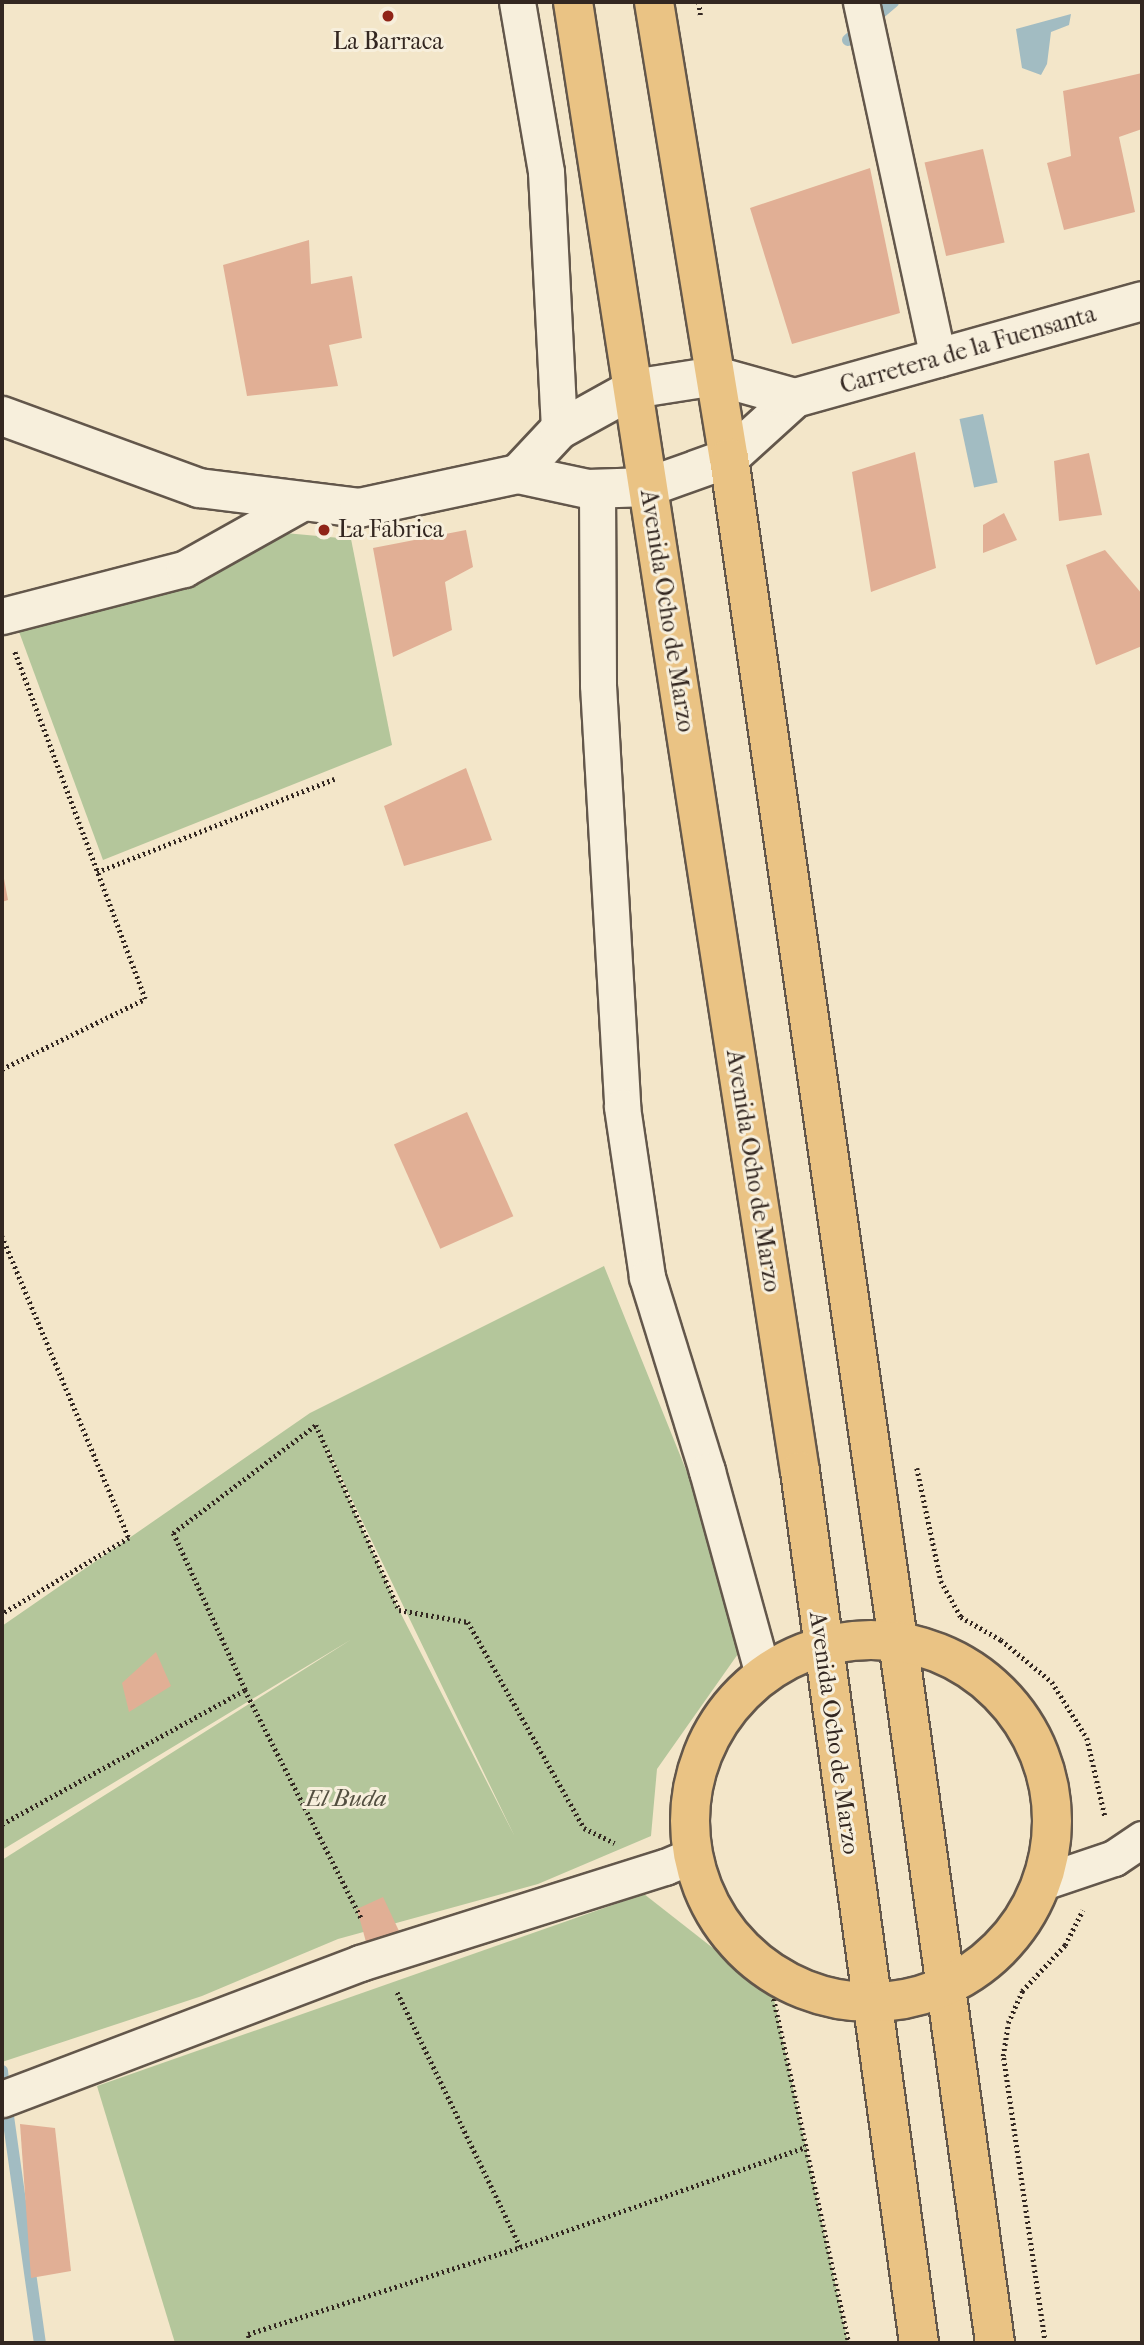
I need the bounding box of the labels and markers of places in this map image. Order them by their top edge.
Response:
marker: La Barraca [380,8,396,24]
place label: La Barraca [333,28,443,56]
place label: La Fabrica [338,516,444,544]
marker: La Fabrica [316,522,332,538]

